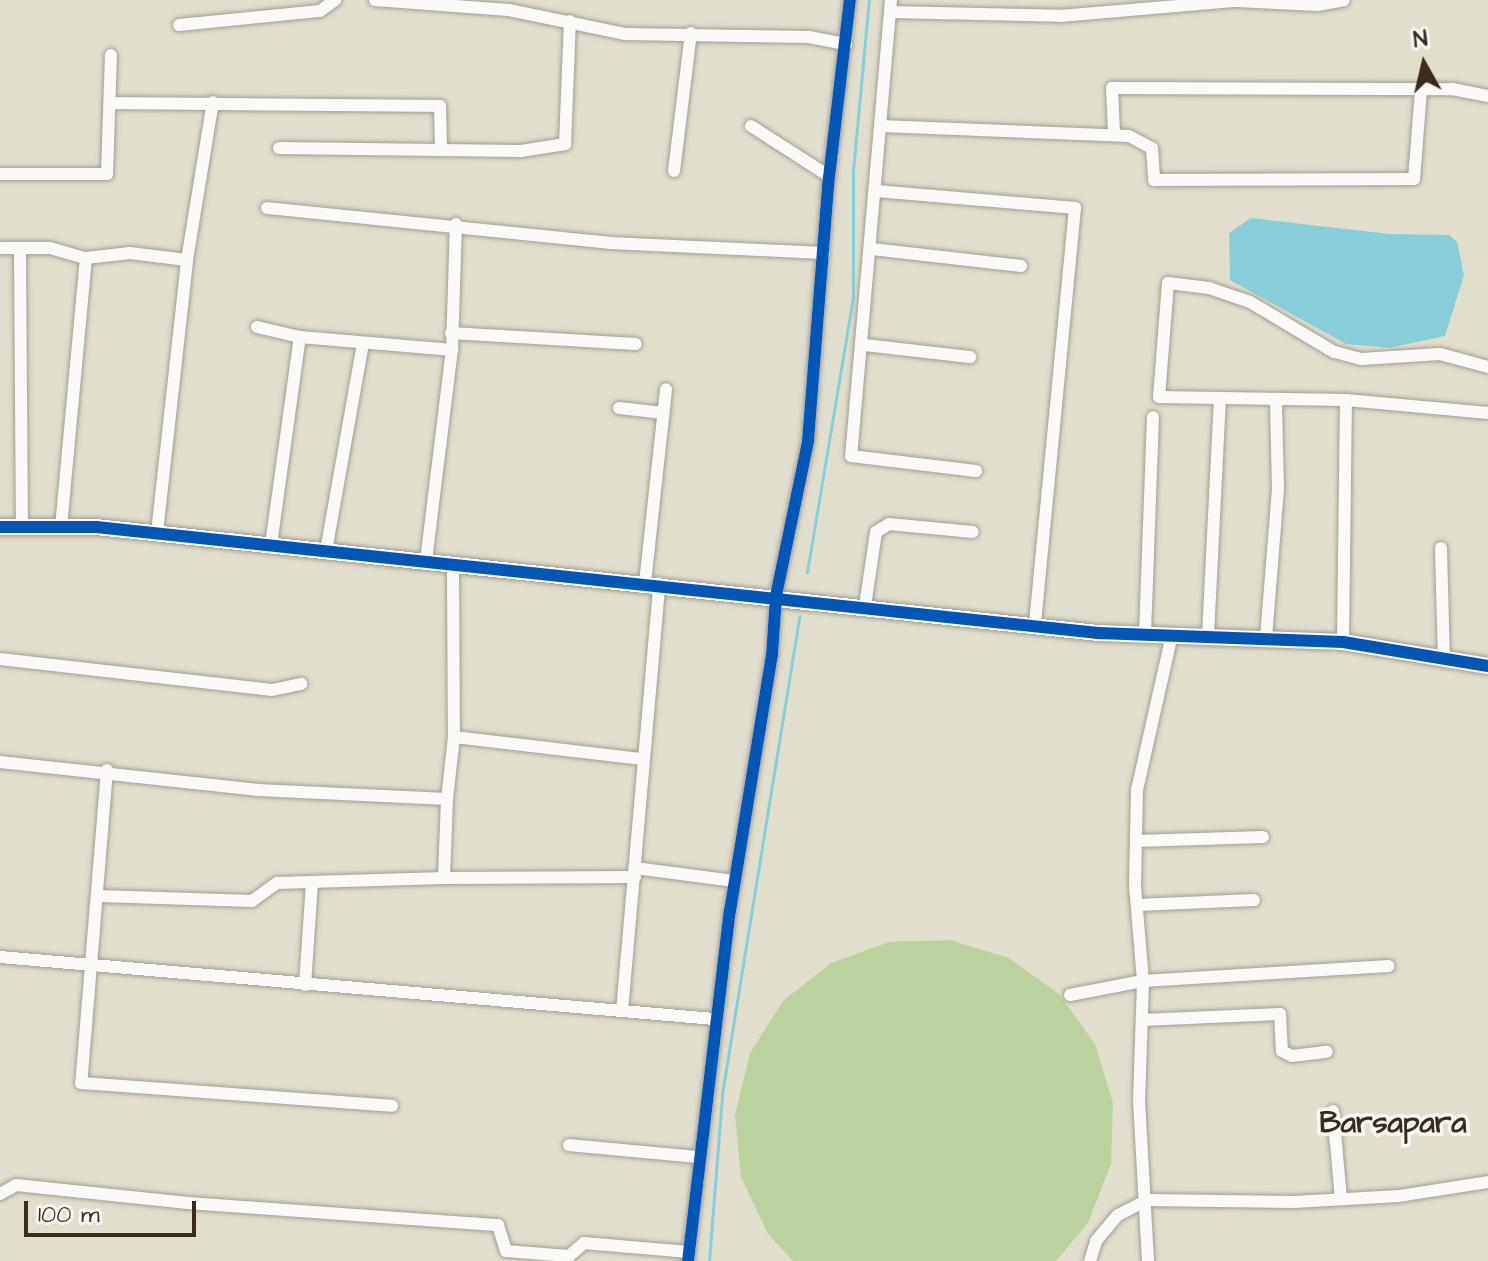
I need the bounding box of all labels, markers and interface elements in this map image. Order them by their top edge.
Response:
text: N [1412,23,1430,56]
north arrow [1384,24,1464,104]
district label: Barsapara [1319,1105,1467,1141]
scale bar [28,1185,200,1235]
text: 100 m [38,1198,100,1232]

